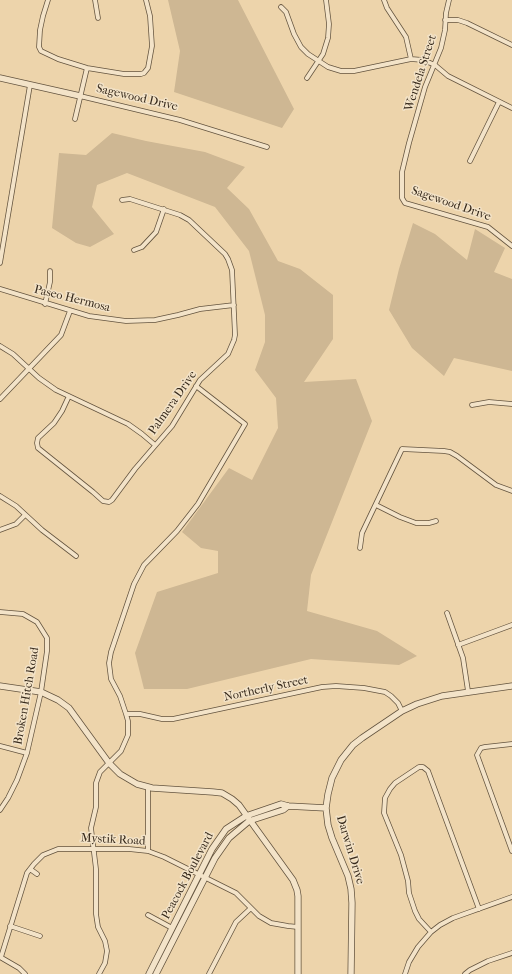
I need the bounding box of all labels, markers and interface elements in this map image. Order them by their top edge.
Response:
street label: Wendela Street [402,33,440,113]
street label: Sagewood Drive [95,82,179,114]
street label: Sagewood Drive [409,184,493,224]
street label: Paseo Hermosa [32,283,112,315]
street label: Palmera Drive [146,368,200,438]
street label: Broken Hitch Road [11,646,43,746]
street label: Northerly Street [223,673,309,705]
street label: Darwin Drive [333,814,367,886]
street label: Peacock Boulevard [159,830,217,922]
street label: Mystik Road [80,831,146,849]

